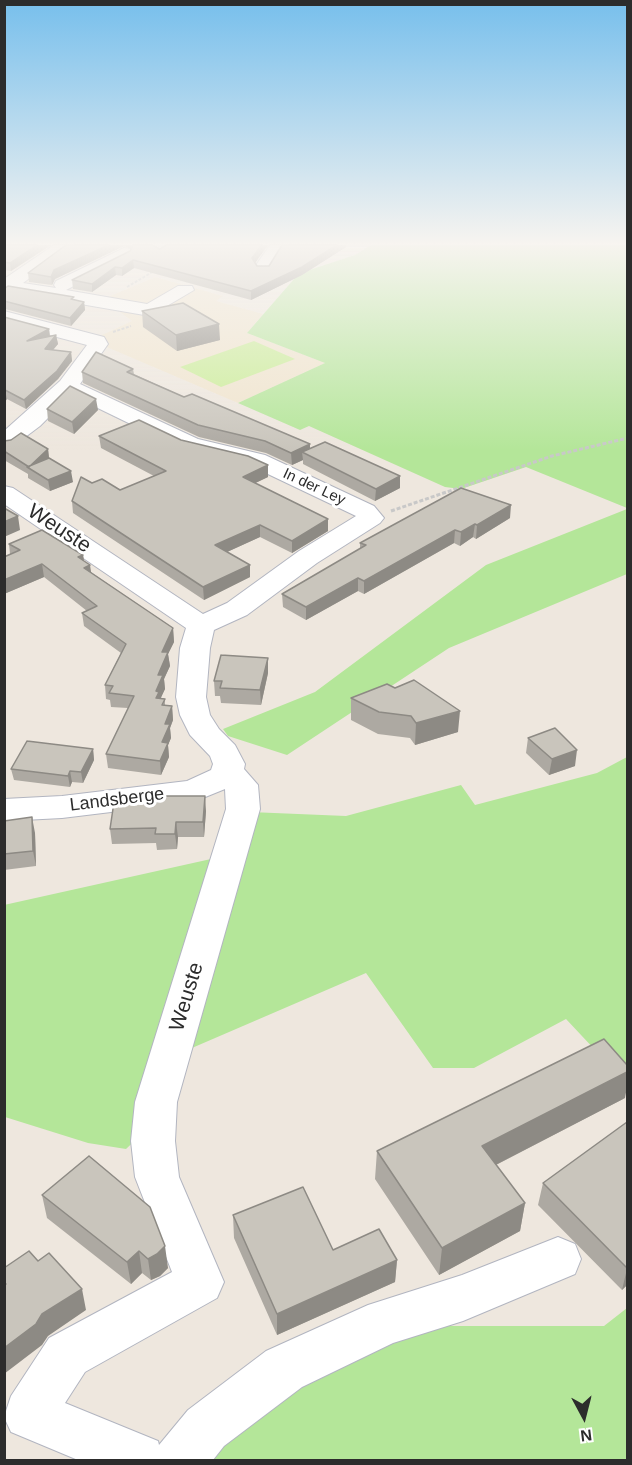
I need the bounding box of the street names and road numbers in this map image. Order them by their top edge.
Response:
street label: In der Ley [280,465,348,509]
street label: Weuste [22,499,96,559]
street label: Landsberge [68,783,166,817]
street label: Weuste [165,959,209,1035]

